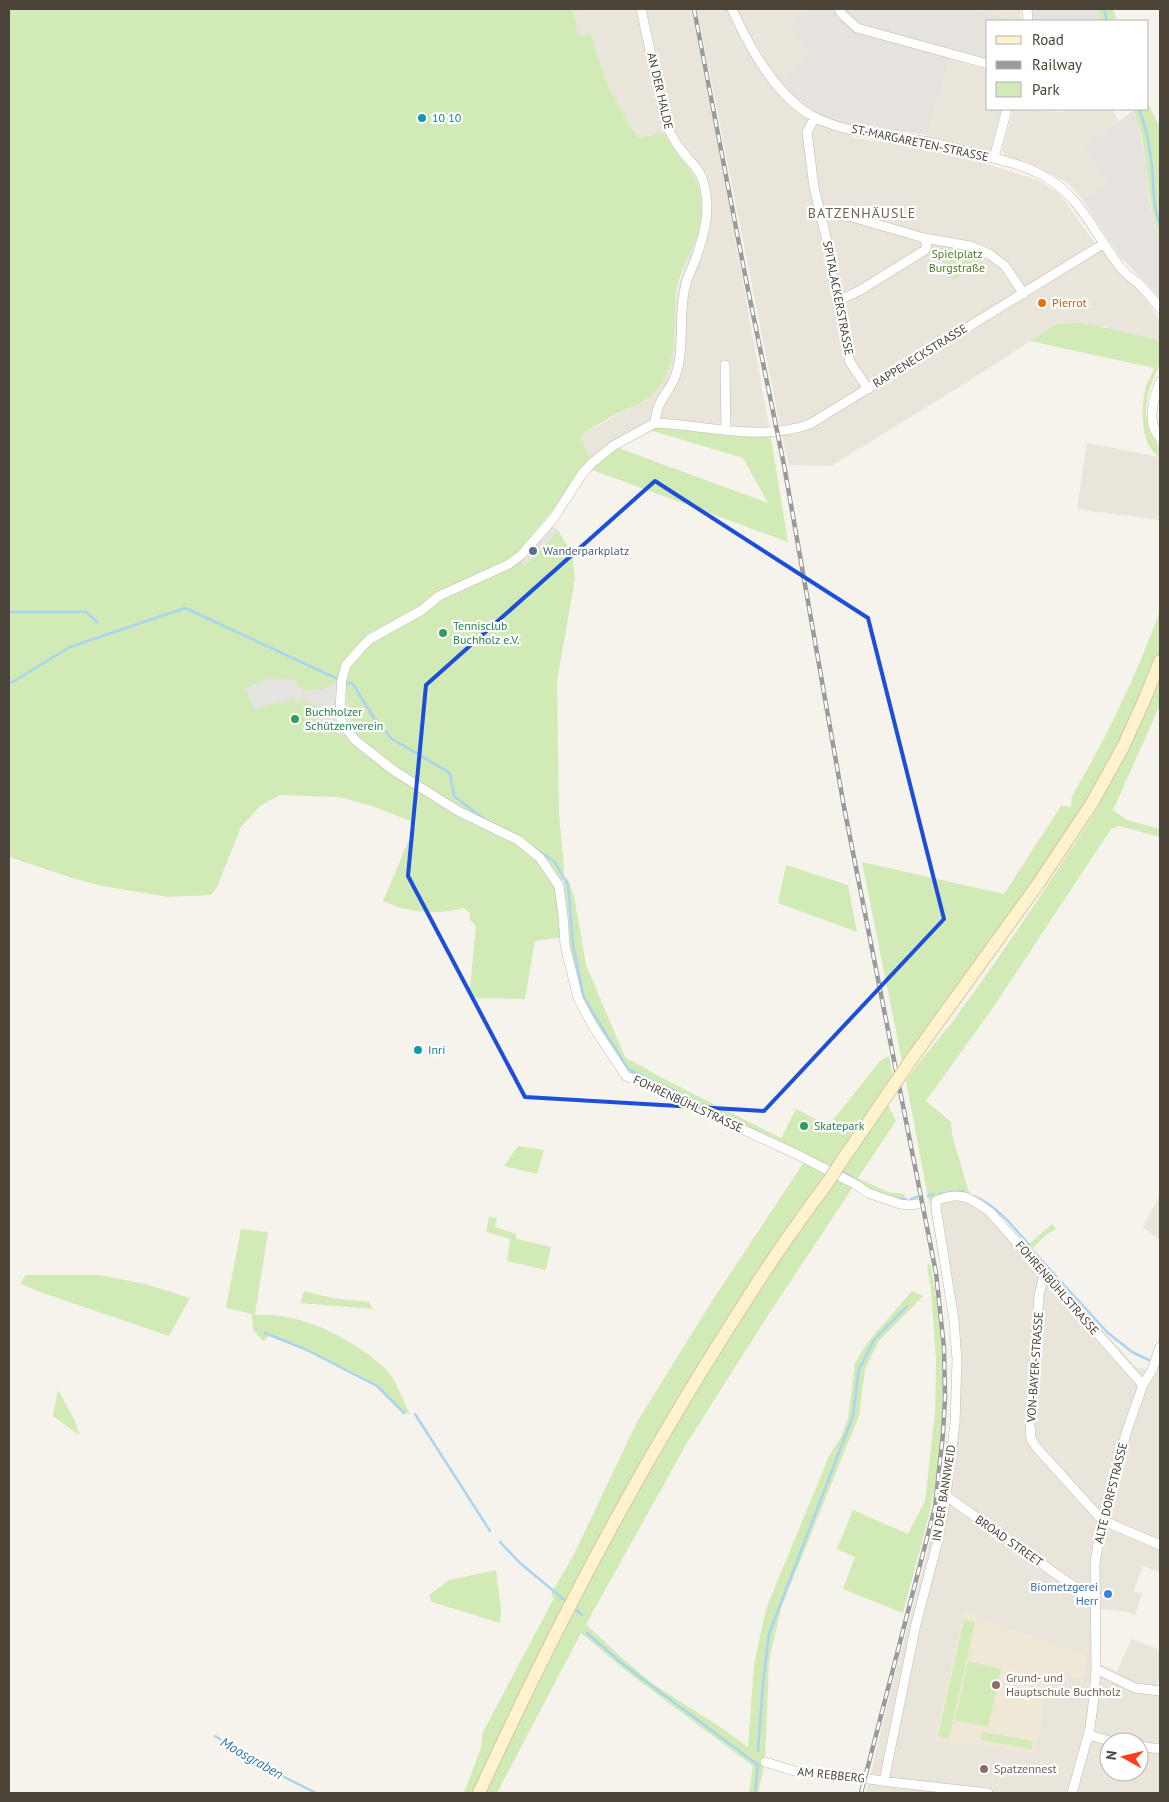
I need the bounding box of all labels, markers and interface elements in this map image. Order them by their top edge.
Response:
legend [986,20,1149,110]
text: Road [1032,30,1064,49]
street label: AN DER HALDE [644,51,677,131]
text: Railway [1032,55,1082,74]
text: Park [1032,80,1060,99]
place label: 10 10 [432,110,462,125]
marker: 10 10 [416,112,428,124]
street label: ST.-MARGARETEN-STRASSE [850,121,990,164]
district label: BATZENHÄUSLE [808,204,916,222]
street label: SPITALACKERSTRASSE [820,239,857,356]
park label: Spielplatz Burgstraße [929,246,985,275]
place label: Pierrot [1052,295,1087,310]
marker: Pierrot [1036,297,1048,309]
street label: RAPPENECKSTRASSE [870,320,970,391]
place label: Wanderparkplatz [543,543,629,558]
marker: Wanderparkplatz [527,545,539,557]
place label: Tennisclub Buchholz e.V. [453,618,519,647]
marker: Tennisclub Buchholz e.V. [437,627,449,639]
place label: Buchholzer Schützenverein [305,704,383,733]
marker: Buchholzer Schützenverein [289,713,301,725]
place label: Inri [428,1042,445,1057]
marker: Inri [412,1044,424,1056]
street label: FOHRENBÜHLSTRASSE [631,1072,745,1136]
place label: Skatepark [814,1118,865,1133]
marker: Skatepark [798,1120,810,1132]
street label: FOHRENBÜHLSTRASSE [1013,1238,1102,1338]
street label: VON-BAYER-STRASSE [1023,1311,1046,1424]
street label: ALTE DORFSTRASSE [1091,1441,1130,1545]
street label: IN DER BANNWEID [928,1444,959,1542]
street label: BROAD STREET [973,1512,1046,1570]
place label: Biometzgerei Herr [1030,1579,1098,1608]
marker: Biometzgerei Herr [1102,1588,1114,1600]
place label: Grund- und Hauptschule Buchholz [1006,1670,1121,1699]
marker: Grund- und Hauptschule Buchholz [990,1679,1002,1691]
north arrow [1099,1732,1149,1782]
water label: Moosgraben [217,1733,287,1783]
text: N [1102,1749,1121,1761]
place label: Spatzennest [994,1761,1057,1776]
marker: Spatzennest [978,1763,990,1775]
street label: AM REBBERG [797,1764,866,1786]

